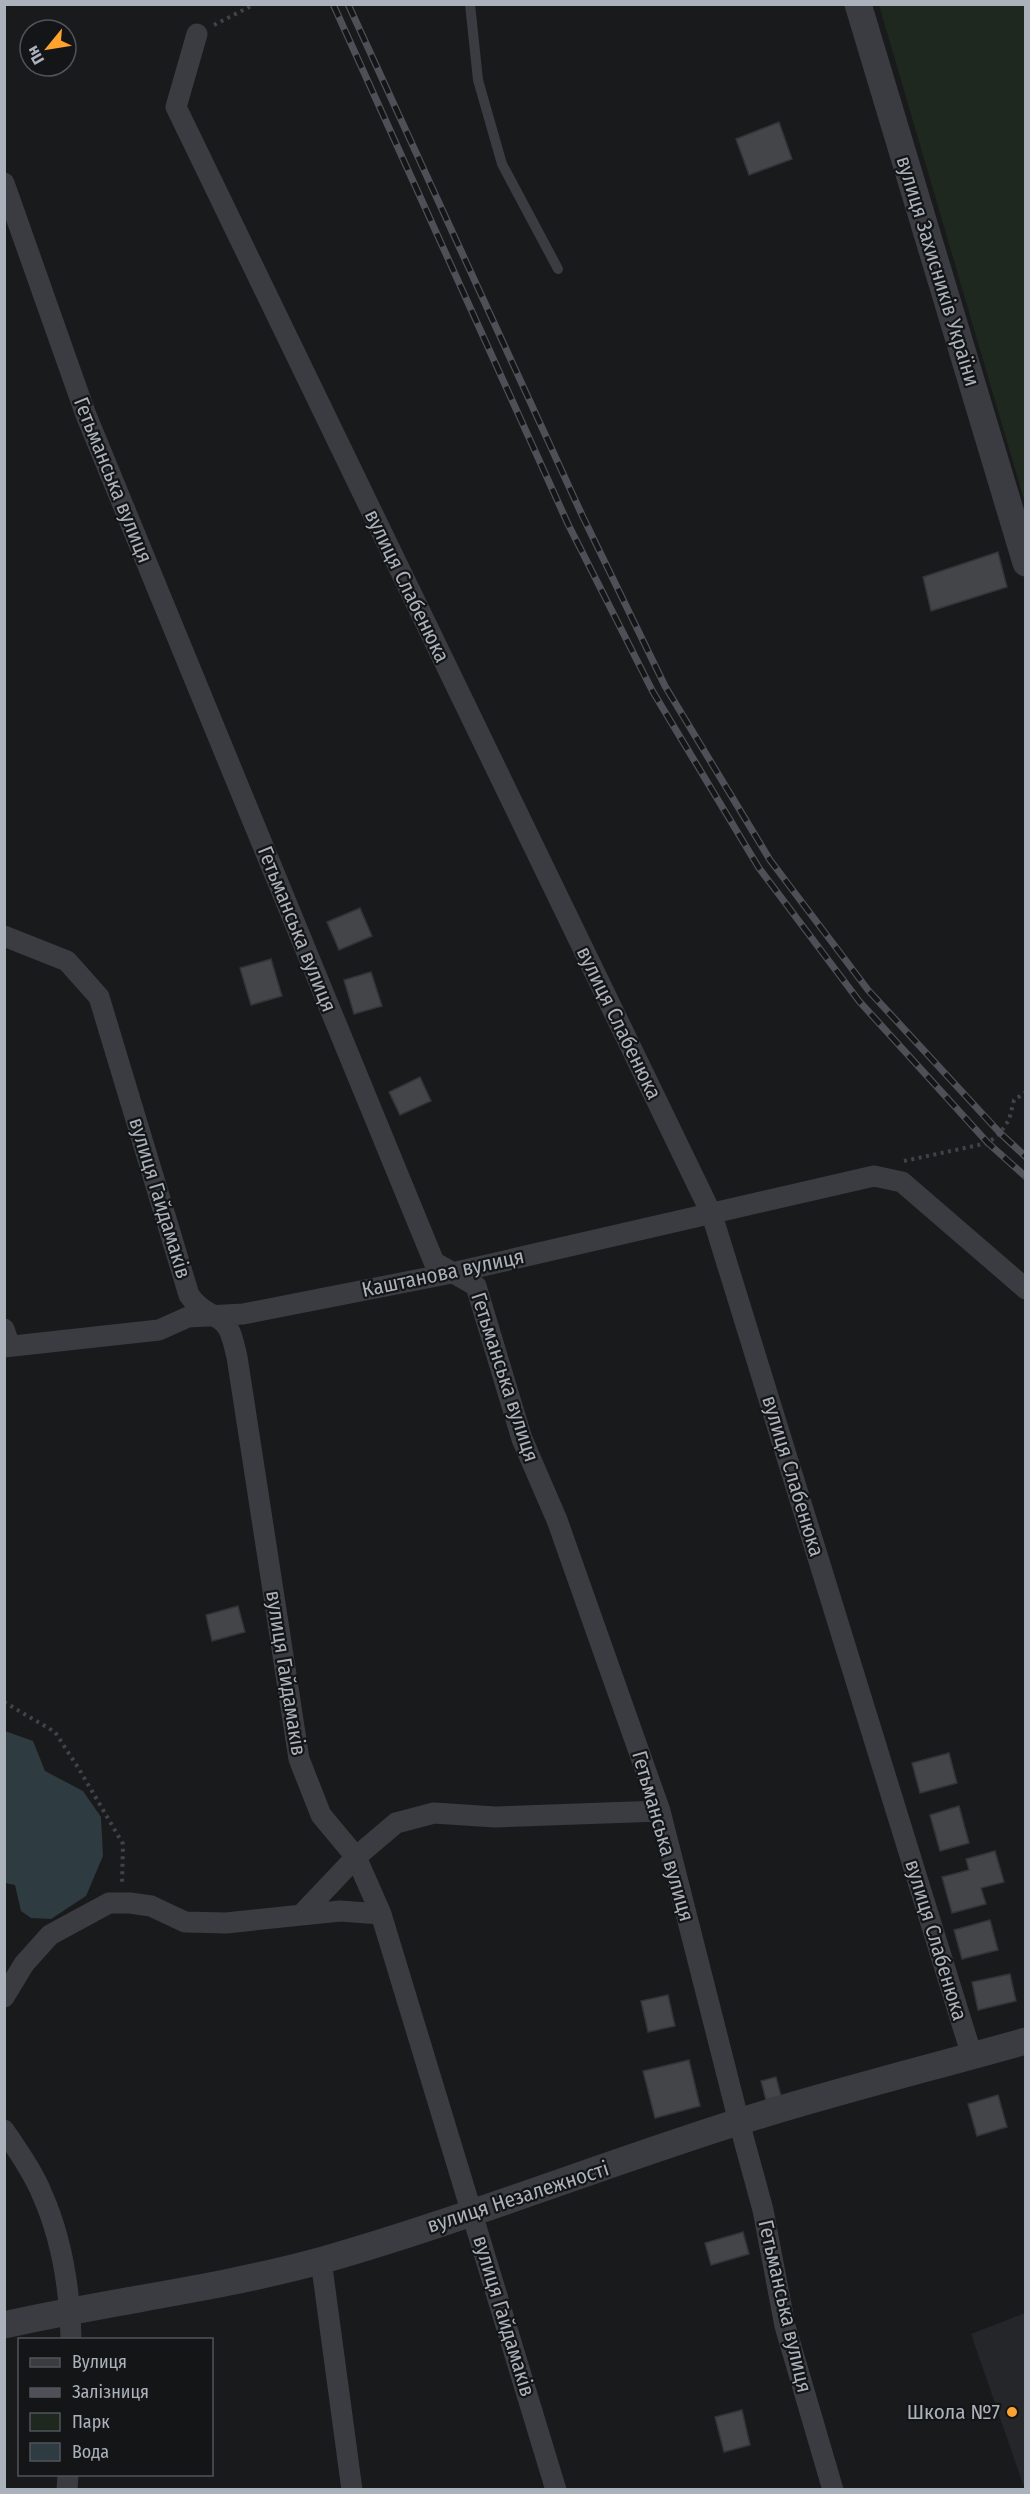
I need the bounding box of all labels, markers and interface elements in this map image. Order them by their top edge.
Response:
north arrow [18,18,78,78]
text: Пн [23,43,48,68]
street label: вулиця Захисників України [891,153,985,389]
street label: Гетьманська вулиця [68,393,158,567]
street label: вулиця Слабенюка [359,505,455,667]
street label: Гетьманська вулиця [252,842,342,1016]
street label: вулиця Слабенюка [571,942,667,1104]
street label: вулиця Гайдамаків [123,1114,197,1282]
street label: Каштанова вулиця [359,1243,527,1303]
street label: Гетьманська вулиця [465,1289,545,1465]
street label: вулиця Слабенюка [756,1392,830,1560]
street label: вулиця Гайдамаків [260,1589,312,1757]
street label: Гетьманська вулиця [626,1748,700,1924]
street label: вулиця Слабенюка [899,1856,973,2024]
street label: вулиця Незалежності [424,2155,612,2239]
street label: Гетьманська вулиця [752,2217,818,2395]
street label: вулиця Гайдамаків [467,2232,541,2400]
legend [18,2338,213,2476]
text: Вулиця [72,2351,127,2373]
text: Залізниця [72,2381,149,2403]
place label: Школа №7 [907,2399,1000,2425]
marker: Школа №7 [1005,2405,1019,2419]
text: Парк [72,2411,110,2433]
text: Вода [72,2441,109,2463]

